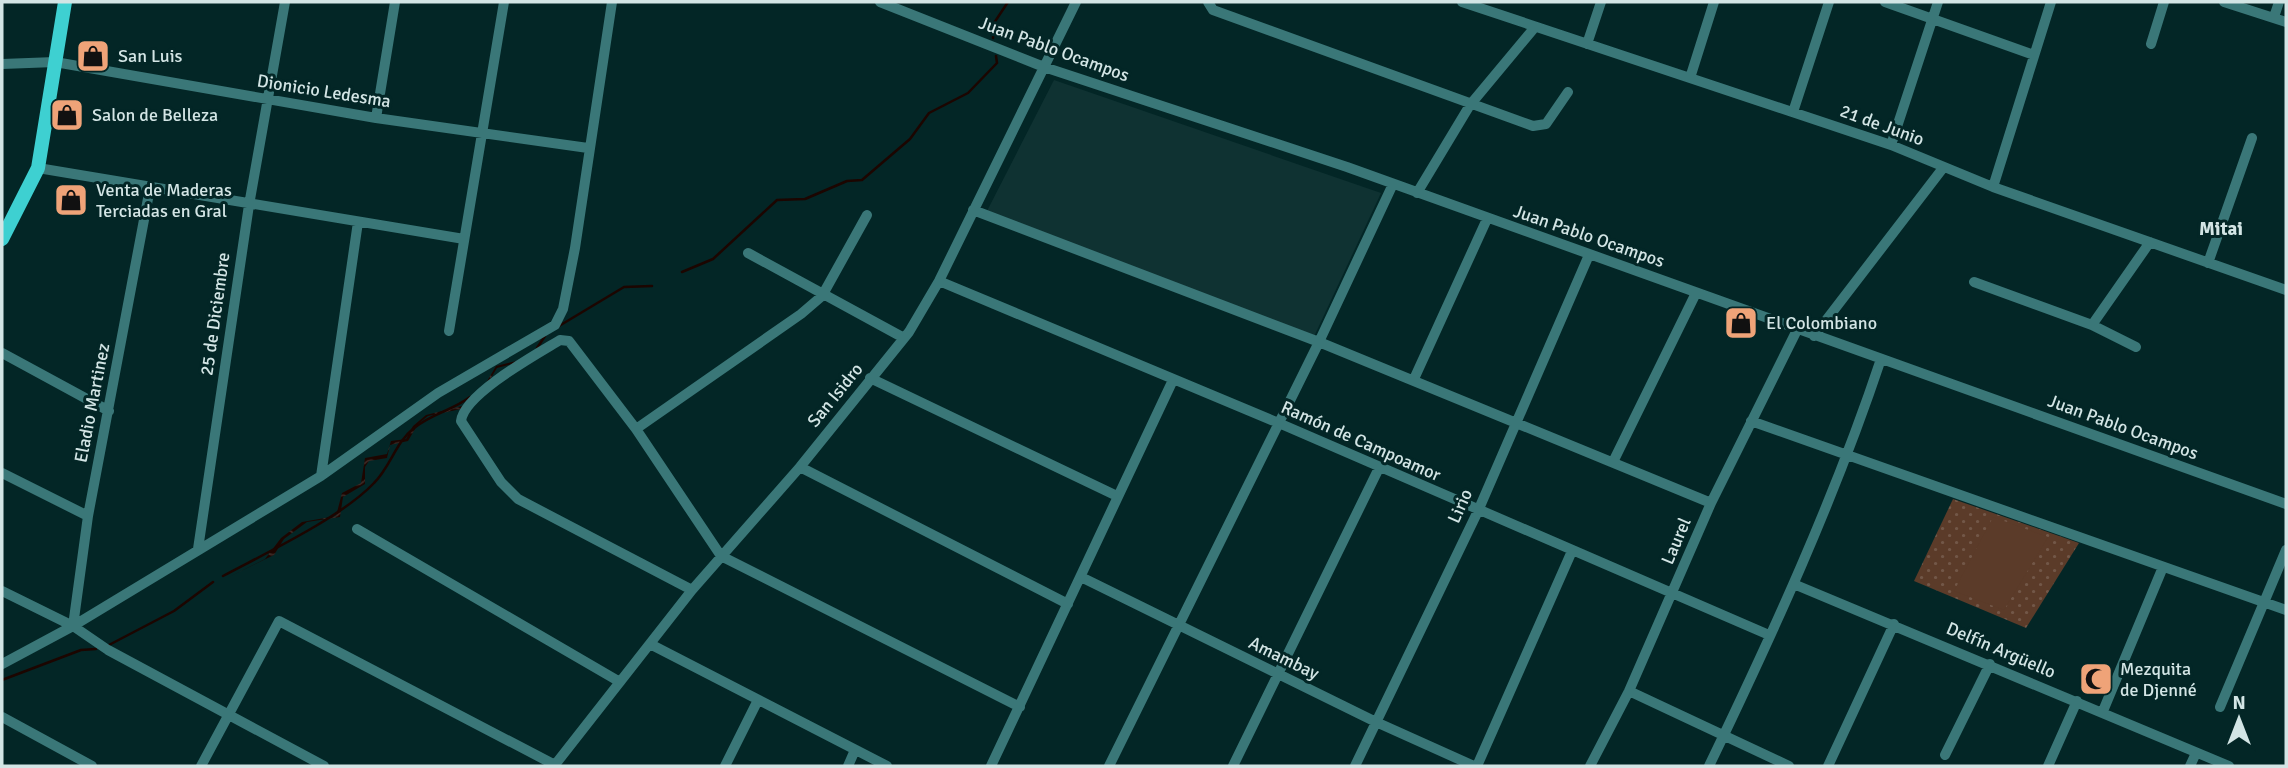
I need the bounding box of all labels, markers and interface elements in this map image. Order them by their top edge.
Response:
street label: Juan Pablo Ocampos [976,12,1132,86]
shop icon: San Luis [74,37,112,75]
place label: San Luis [118,45,183,67]
street label: Dionicio Ledesma [255,70,393,112]
shop icon: Salon de Belleza [48,96,86,134]
street label: 21 de Junio [1837,100,1927,150]
place label: Salon de Belleza [92,104,218,126]
place label: Venta de Maderas Terciadas en Gral [96,179,232,222]
shop icon: Venta de Maderas Terciadas en Gral [52,181,90,219]
street label: Juan Pablo Ocampos [1511,200,1668,272]
district label: Mitai [2199,217,2243,241]
street label: 25 de Diciembre [195,251,235,377]
shop icon: El Colombiano [1722,304,1760,342]
place label: El Colombiano [1766,312,1877,334]
street label: Eladio Martinez [70,341,114,465]
street label: San Isidro [802,358,868,432]
street label: Juan Pablo Ocampos [2045,390,2201,464]
street label: Ramón de Campoamor [1278,396,1445,486]
street label: Lirio [1443,485,1477,527]
street label: Laurel [1656,514,1696,568]
street label: Delfín Argüello [1943,617,2059,683]
street label: Amambay [1245,632,1323,685]
place label: Mezquita de Djenné [2120,658,2197,701]
mosque icon: Mezquita de Djenné [2077,660,2115,698]
north arrow [2204,684,2274,754]
text: N [2232,691,2246,715]

